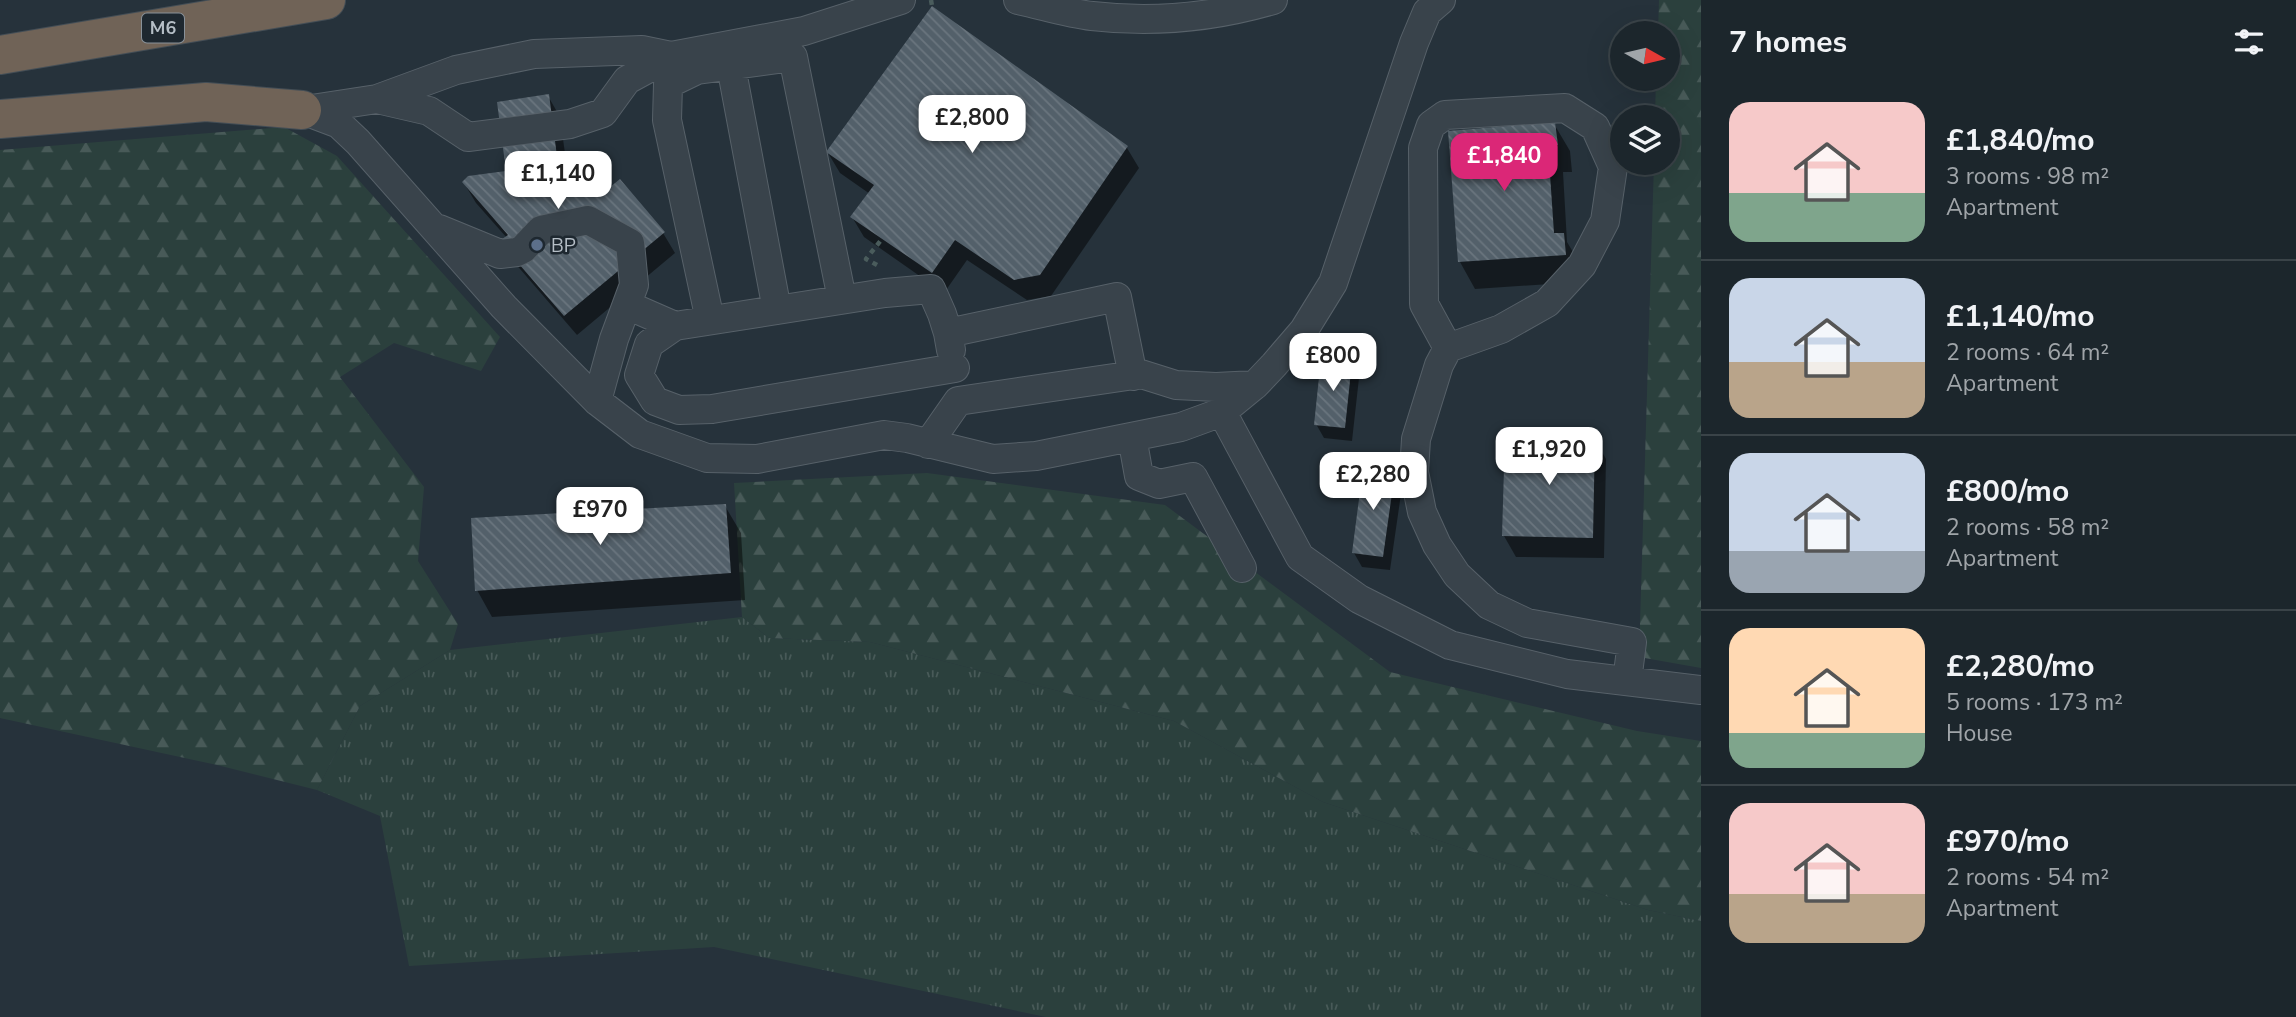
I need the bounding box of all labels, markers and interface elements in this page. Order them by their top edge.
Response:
road number: M6 [142,13,184,42]
north arrow [1610,21,1680,91]
map controls [1610,21,1680,175]
text: 7 homes [1729,22,1847,63]
icon: filters [2230,23,2268,61]
pin: £2,800 [915,96,1029,155]
text: £2,800 [935,102,1009,133]
button: layers [1610,105,1680,175]
text: £1,840/mo [1946,120,2095,161]
icon: home [1785,130,1869,214]
pin: £1,840 [1447,134,1561,193]
text: £1,840 [1467,140,1541,171]
pin: £1,140 [501,152,615,211]
text: £1,140 [521,158,595,189]
text: 3 rooms · 98 m² [1946,161,2109,192]
text: Apartment [1946,192,2058,223]
place label: BP [551,233,576,259]
marker: BP [529,237,545,253]
text: £1,140/mo [1946,296,2095,337]
icon: home [1785,306,1869,390]
pin: £800 [1292,334,1374,393]
text: 2 rooms · 64 m² [1946,337,2109,368]
text: £800 [1305,340,1361,371]
text: Apartment [1946,368,2058,399]
pin: £1,920 [1492,428,1606,487]
text: £1,920 [1512,434,1586,465]
pin: £2,280 [1316,452,1430,512]
text: £2,280 [1336,459,1410,490]
text: £800/mo [1946,471,2069,512]
icon: home [1785,481,1869,565]
pin: £970 [559,488,641,547]
text: £970 [572,494,628,525]
text: 2 rooms · 58 m² [1946,512,2109,543]
text: Apartment [1946,543,2058,574]
text: £2,280/mo [1946,646,2095,687]
icon: home [1785,656,1869,740]
text: 5 rooms · 173 m² [1946,687,2123,718]
text: House [1946,718,2013,749]
text: £970/mo [1946,821,2069,862]
icon: home [1785,831,1869,915]
text: 2 rooms · 54 m² [1946,862,2109,893]
text: Apartment [1946,893,2058,924]

